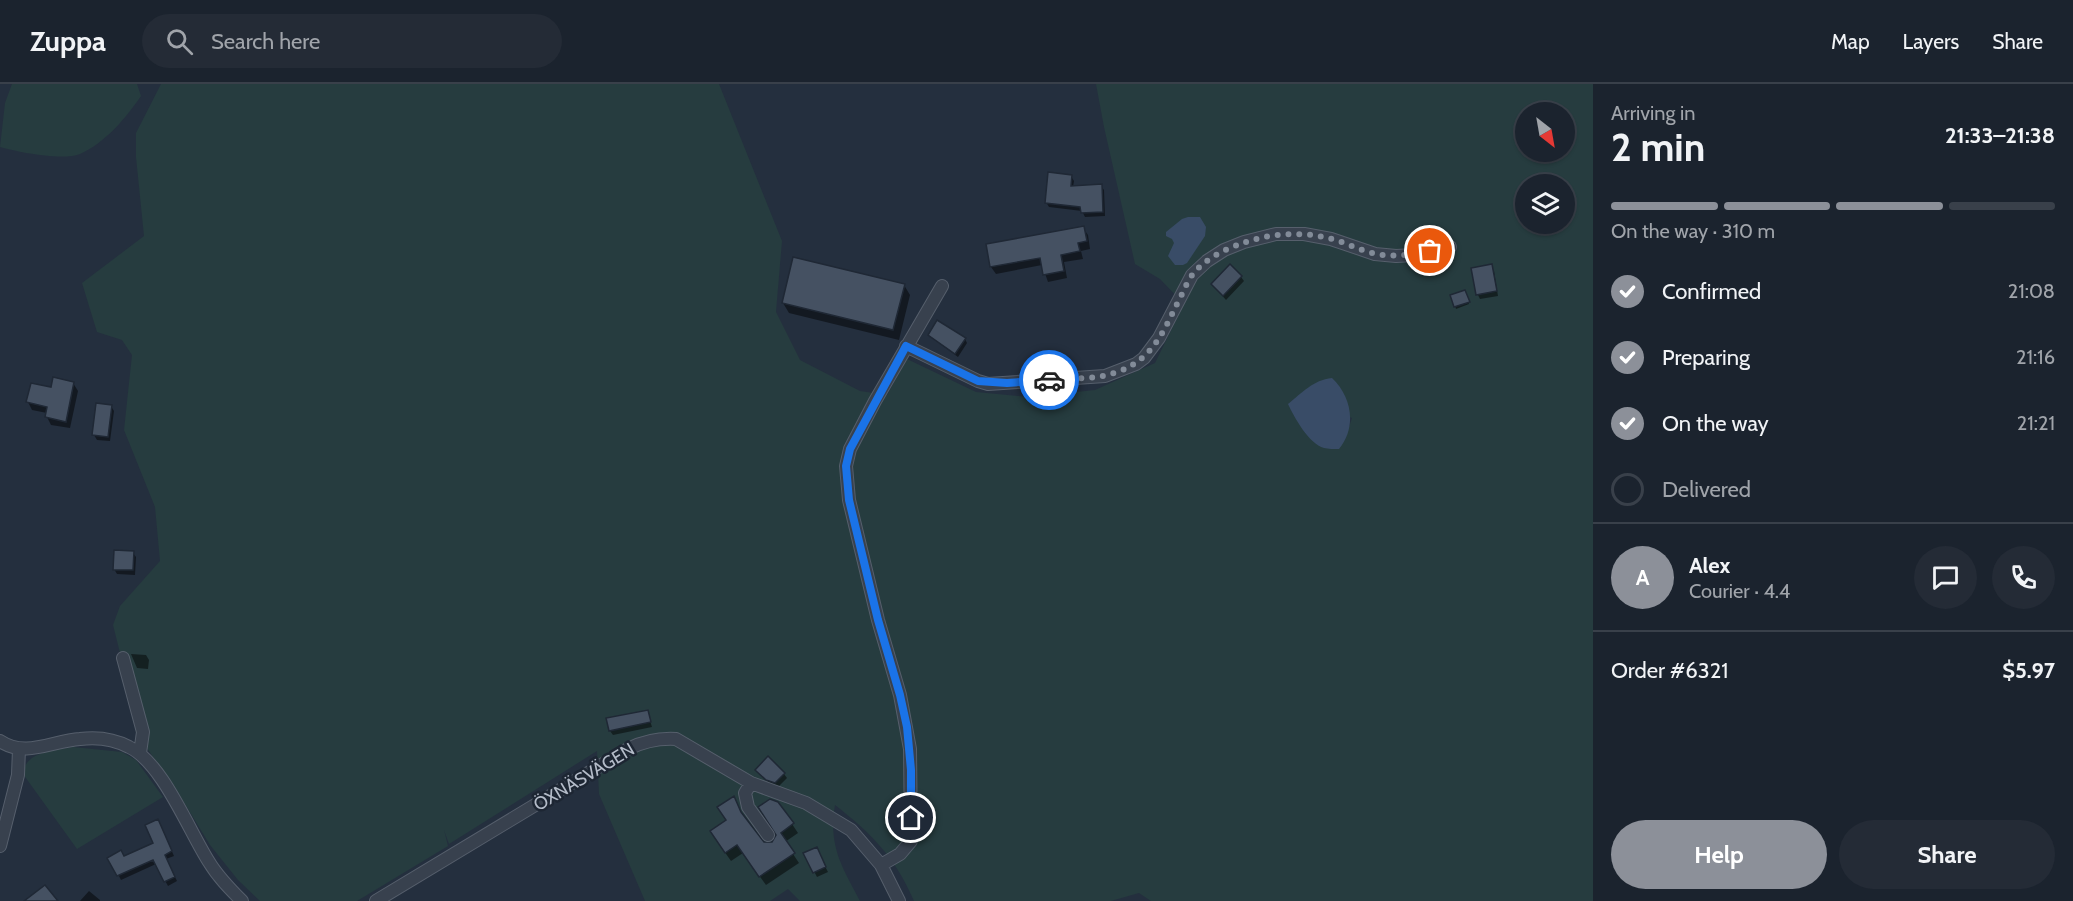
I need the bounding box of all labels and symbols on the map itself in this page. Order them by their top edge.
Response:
north arrow [1515,102,1575,162]
pin [1404,225,1455,276]
courier [1019,350,1079,410]
street label: ÖXNÄSVÄGEN [529,738,639,816]
pin [885,792,936,843]

